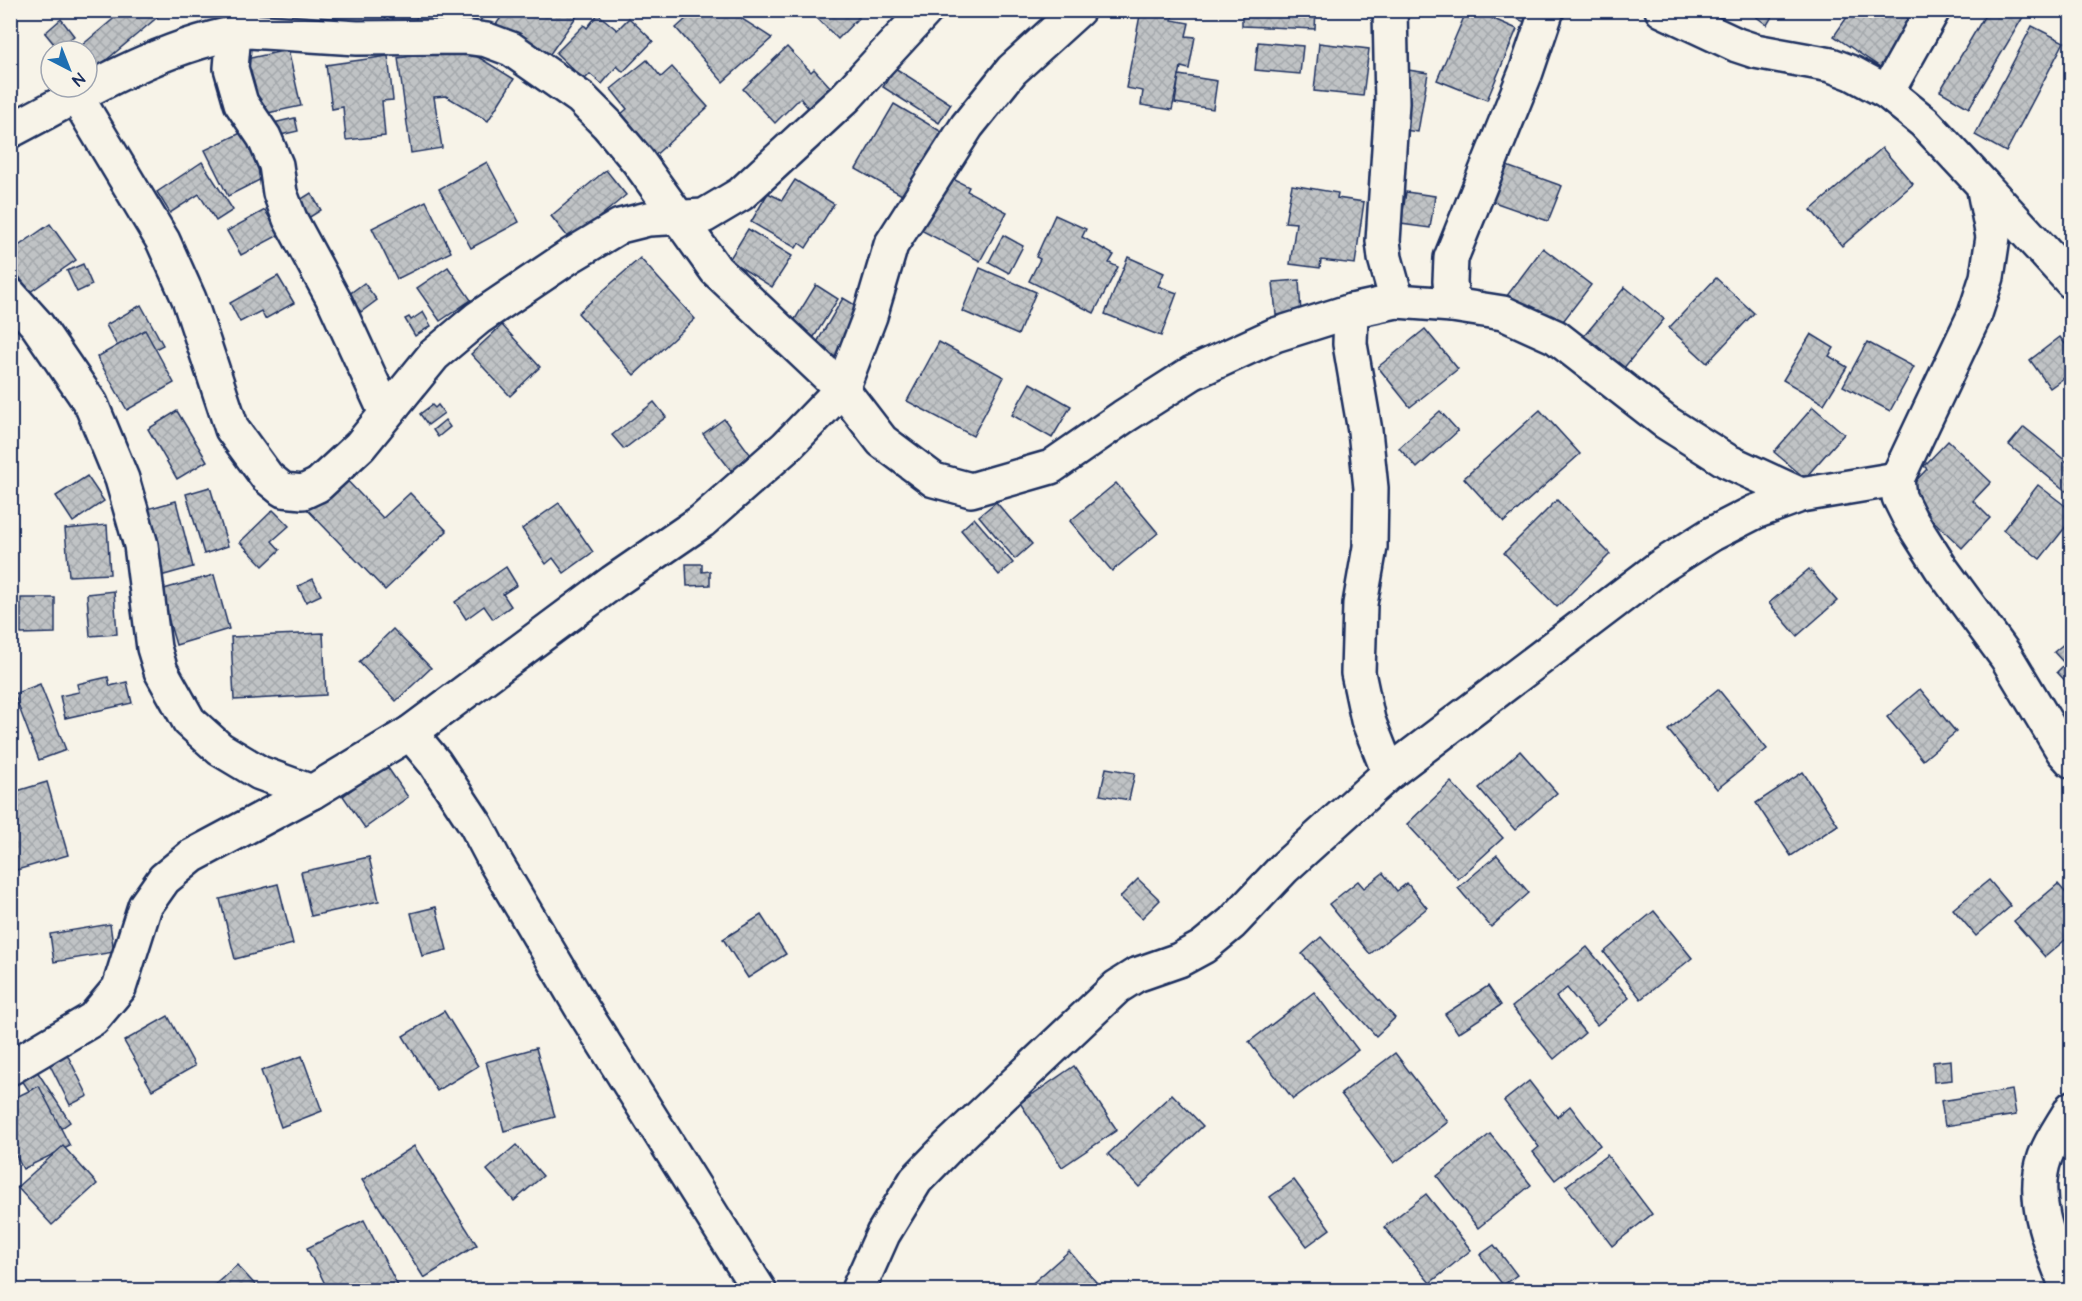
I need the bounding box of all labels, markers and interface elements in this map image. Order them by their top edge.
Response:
north arrow [39,39,99,99]
text: N [67,68,89,91]

